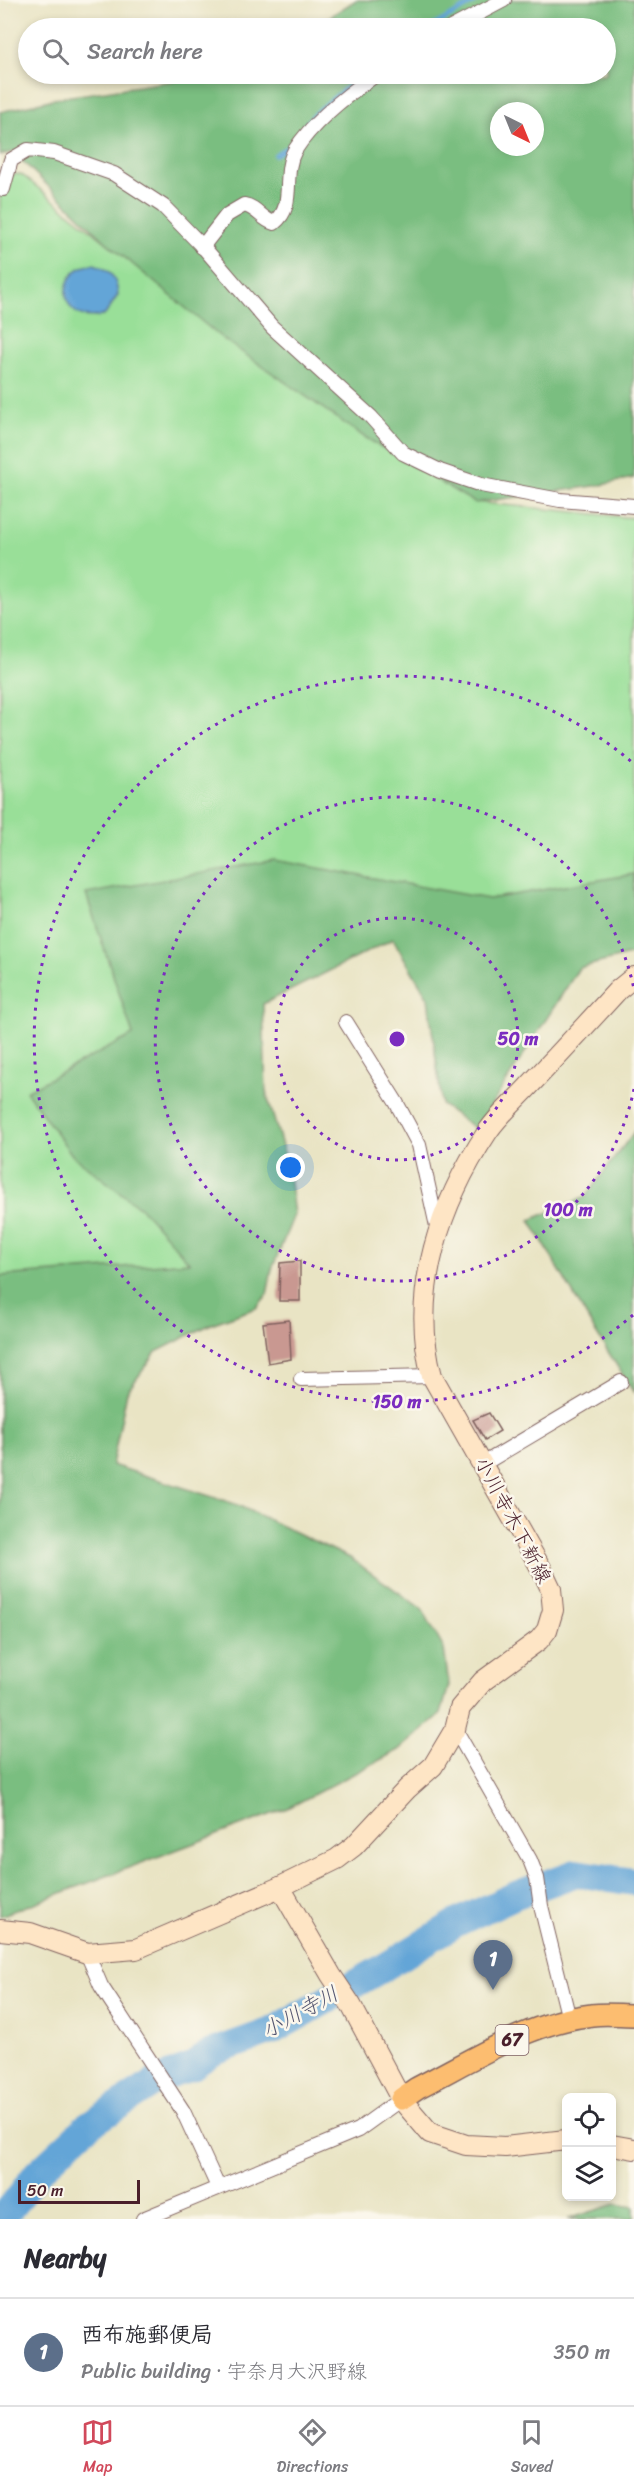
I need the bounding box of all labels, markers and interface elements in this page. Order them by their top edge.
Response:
search box [18,18,616,84]
text: Search here [87,32,203,71]
icon: search [39,35,72,68]
north arrow [490,102,544,156]
text: 50 m [498,1023,539,1055]
centre of rings [387,1029,407,1049]
your location [276,1153,305,1182]
text: 100 m [544,1194,593,1226]
text: 150 m [373,1386,421,1418]
street label: 小川寺木下新線 [465,1450,561,1590]
pin: 1 [474,1940,512,1990]
water label: 小川寺川 [254,1975,346,2049]
road number: 67 [496,2025,528,2055]
map controls [562,2093,616,2201]
button: locate [562,2093,616,2147]
button: layers [562,2147,616,2201]
text: 50 m [27,2176,63,2205]
scale bar [18,2177,140,2204]
text: Nearby [24,2235,106,2281]
text: 西布施郵便局 [81,2315,213,2354]
text: 1 [39,2335,48,2370]
text: 350 m [554,2335,610,2370]
text: Public building · 宇奈月大沢野線 [81,2354,367,2389]
tab: Map [81,2416,114,2481]
tab: Directions [277,2416,348,2481]
tab: Saved [511,2416,553,2481]

